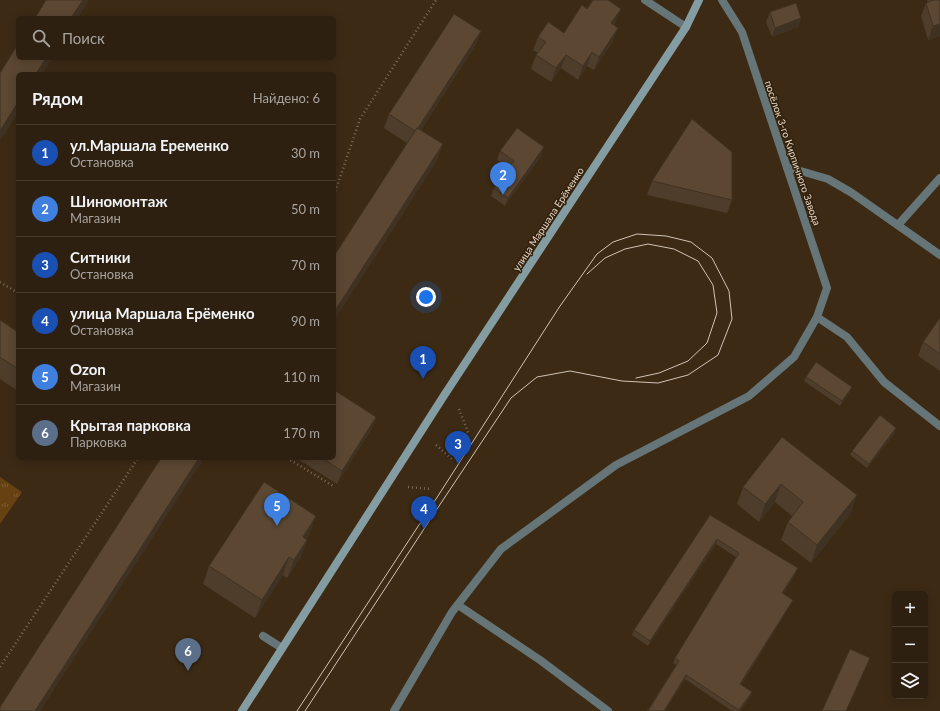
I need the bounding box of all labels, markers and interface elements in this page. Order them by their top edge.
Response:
search box [16,16,336,60]
icon: search [30,27,52,49]
text: Поиск [62,29,105,47]
street label: посёлок 3-го Кирпичного Завода [763,79,823,227]
text: Рядом [32,88,83,109]
text: Найдено: 6 [253,90,320,106]
text: ул.Маршала Еременко [70,136,229,154]
text: 1 [41,145,49,161]
text: 30 m [291,145,320,161]
text: Остановка [70,154,134,170]
pin: 2 [490,162,516,195]
street label: улица Маршала Ерёменко [510,165,586,273]
text: Шиномонтаж [70,192,168,210]
text: 2 [41,201,49,217]
text: 50 m [291,201,320,217]
text: Магазин [70,210,121,226]
text: Ситники [70,248,131,266]
text: 3 [41,257,49,273]
text: 70 m [291,257,320,273]
text: Остановка [70,266,134,282]
your location [416,287,436,307]
text: улица Маршала Ерёменко [70,304,255,322]
text: 4 [41,313,49,329]
text: 90 m [291,313,320,329]
text: Остановка [70,322,134,338]
pin: 1 [410,346,436,379]
text: Ozon [70,360,106,378]
text: 5 [41,369,49,385]
text: 110 m [283,369,320,385]
text: Магазин [70,378,121,394]
text: Крытая парковка [70,416,191,434]
text: 6 [41,425,49,441]
text: 170 m [283,425,320,441]
pin: 3 [445,431,471,464]
text: Парковка [70,434,127,450]
pin: 5 [264,493,290,526]
pin: 4 [411,496,437,529]
map controls [892,591,928,699]
button: + [892,591,928,627]
button: − [892,627,928,663]
pin: 6 [175,638,201,671]
button: layers [892,663,928,699]

